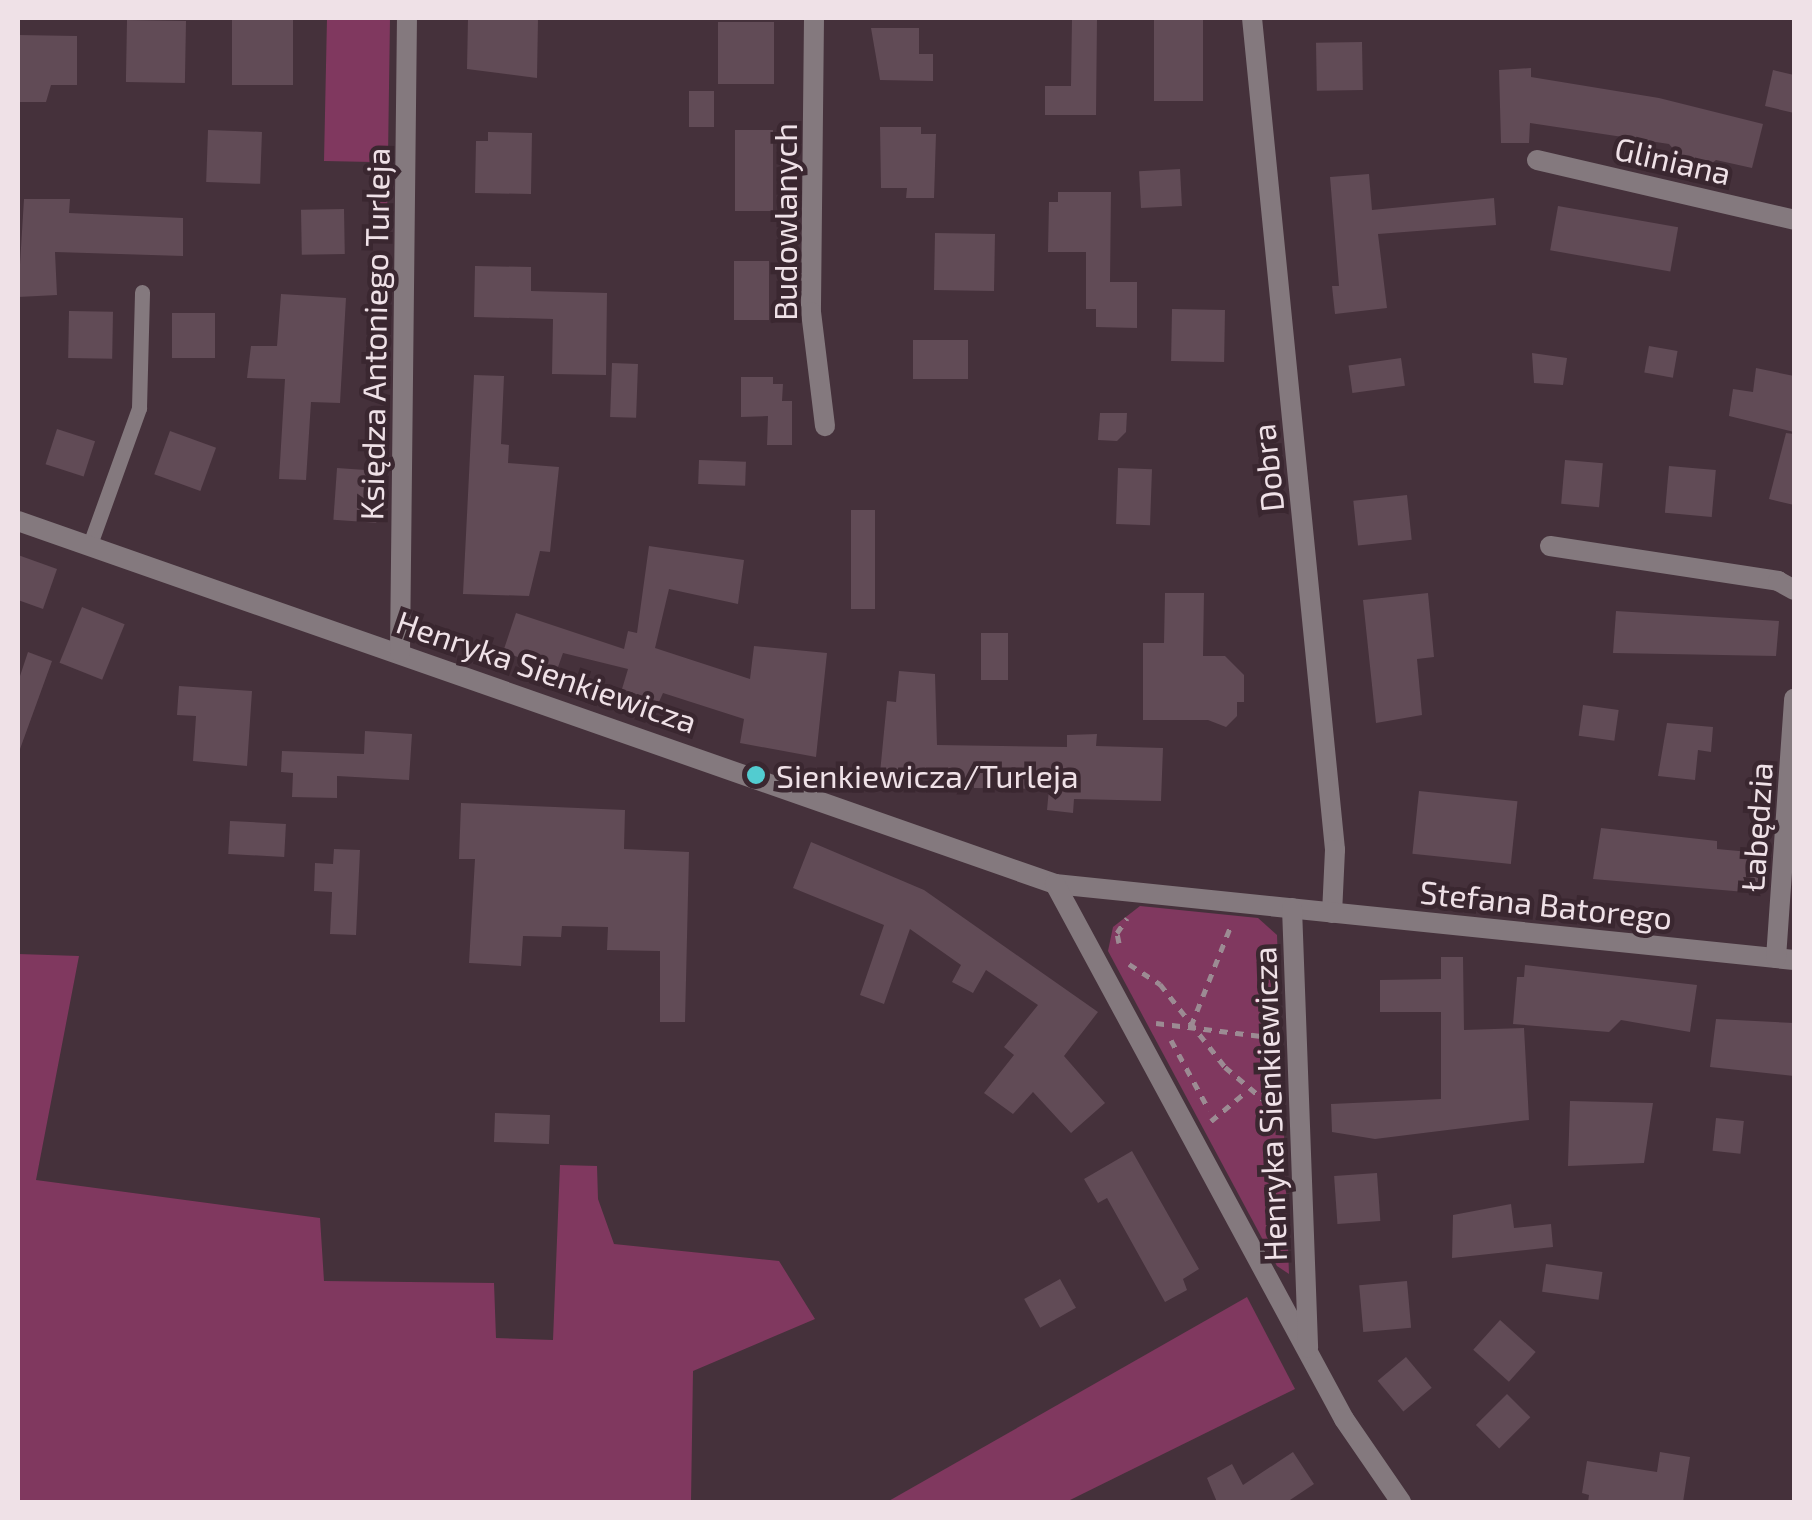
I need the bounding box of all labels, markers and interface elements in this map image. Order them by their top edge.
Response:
street label: Budowlanych [765,123,803,321]
street label: Gliniana [1611,128,1735,192]
street label: Księdza Antoniego Turleja [352,147,396,521]
street label: Dobra [1243,422,1291,514]
street label: Henryka Sienkiewicza [392,602,702,740]
place label: Sienkiewicza/Turleja [776,756,1079,794]
street label: Łabędzia [1732,761,1780,893]
marker: Sienkiewicza/Turleja [745,764,767,786]
street label: Stefana Batorego [1418,872,1674,936]
street label: Henryka Sienkiewicza [1244,946,1294,1262]

